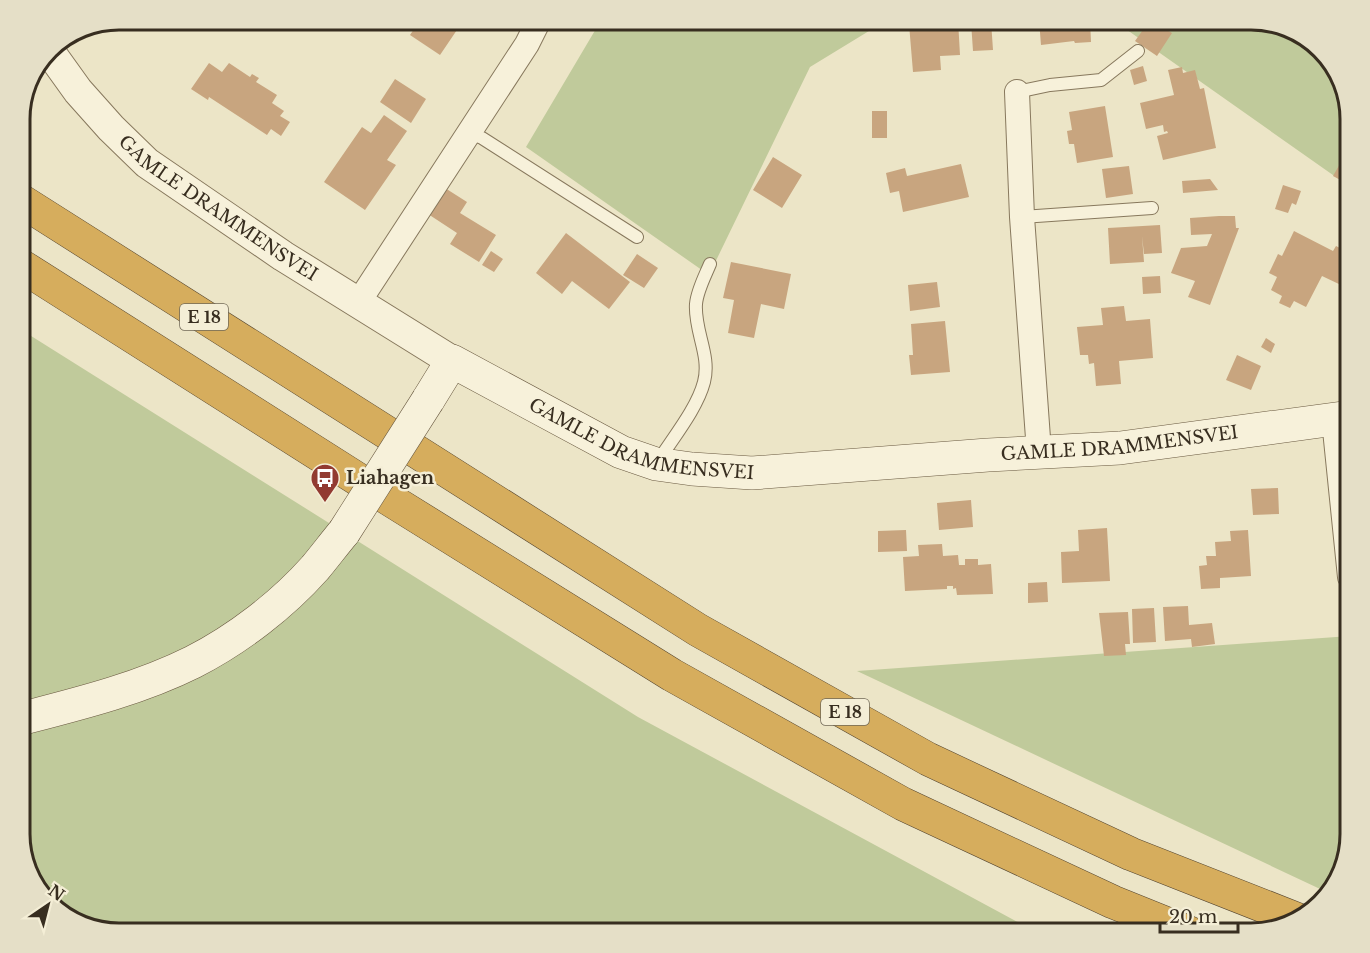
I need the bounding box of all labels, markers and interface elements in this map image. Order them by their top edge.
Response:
street label: GAMLE DRAMMENSVEI [114,131,322,286]
road number: E 18 [180,304,228,330]
street label: GAMLE DRAMMENSVEI [525,393,755,484]
street label: GAMLE DRAMMENSVEI [1000,421,1240,465]
bus stop icon: Liahagen [309,462,341,504]
place label: Liahagen [346,467,434,489]
road number: E 18 [821,699,869,725]
north arrow [18,875,78,935]
text: N [45,880,69,905]
scale bar [1160,896,1238,934]
text: 20 m [1169,906,1217,928]

